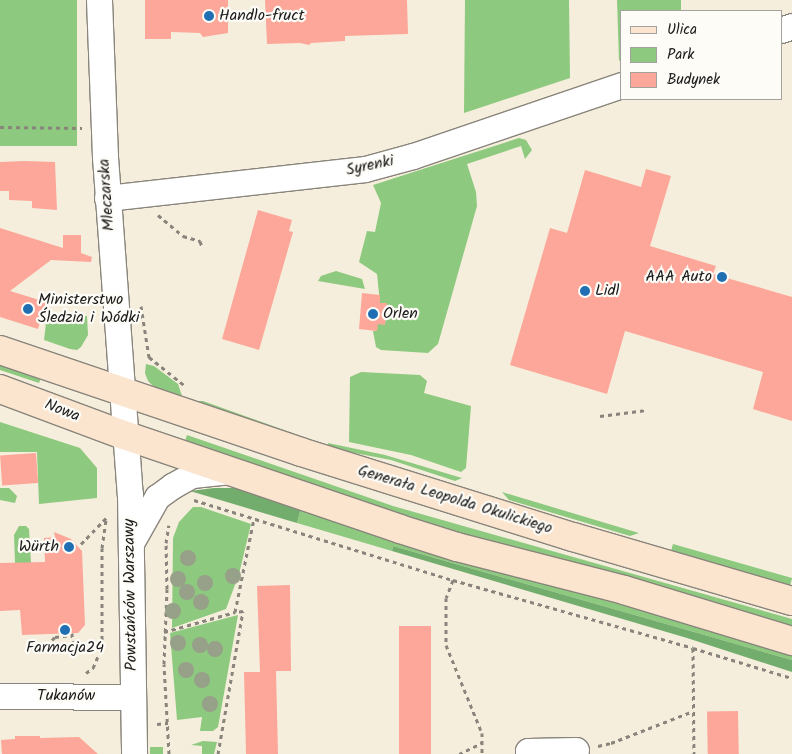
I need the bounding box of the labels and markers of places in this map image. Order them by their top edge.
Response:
place label: Handlo-fruct [219,6,305,26]
marker: Handlo-fruct [203,10,215,22]
place label: AAA Auto [646,267,712,287]
marker: AAA Auto [716,271,728,283]
place label: Lidl [595,281,619,301]
marker: Lidl [579,285,591,297]
place label: Ministerstwo Śledzia i Wódki [38,290,140,328]
marker: Ministerstwo Śledzia i Wódki [22,303,34,315]
place label: Orlen [383,304,418,324]
marker: Orlen [367,308,379,320]
place label: Würth [19,537,59,557]
marker: Würth [63,541,75,553]
marker: Farmacja24 [59,624,71,636]
place label: Farmacja24 [26,638,104,658]

